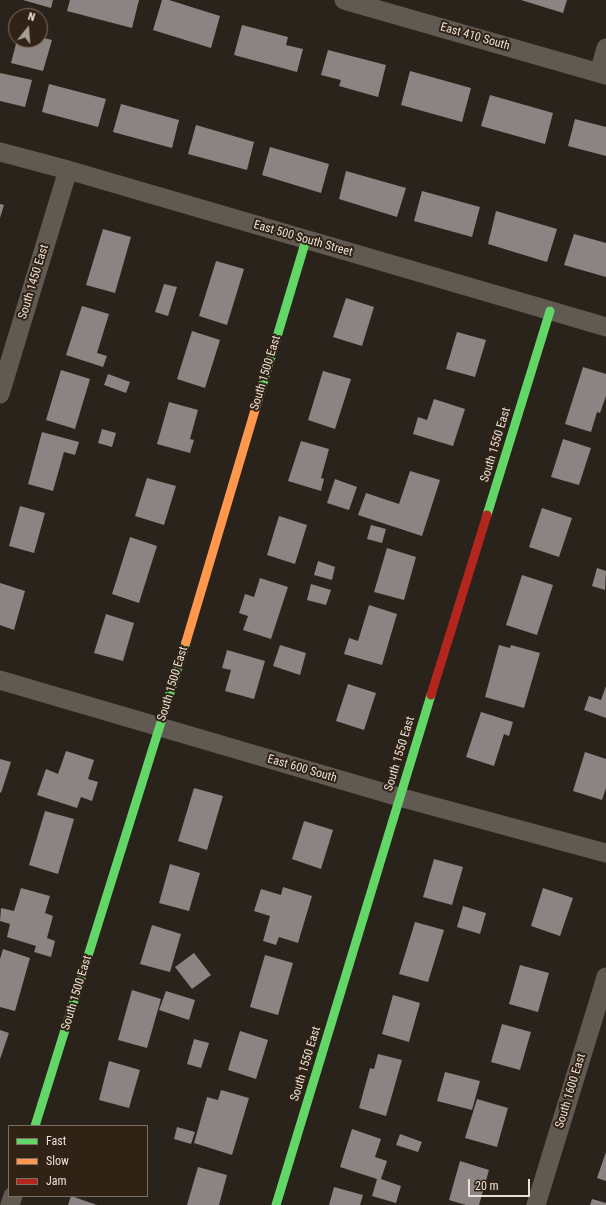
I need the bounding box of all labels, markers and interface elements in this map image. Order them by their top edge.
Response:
north arrow [8,8,48,48]
text: N [26,10,36,24]
street label: East 410 South [439,20,511,54]
street label: East 500 South Street [252,218,354,260]
street label: South 1450 East [16,243,52,321]
street label: South 1500 East [248,334,284,412]
street label: South 1550 East [478,406,514,484]
street label: South 1500 East [155,645,191,723]
street label: South 1550 East [382,715,418,793]
street label: East 600 South [266,752,338,786]
street label: South 1500 East [59,954,95,1032]
street label: South 1550 East [288,1025,324,1103]
street label: South 1600 East [553,1052,589,1130]
legend [8,1125,148,1197]
text: Fast [46,1134,66,1148]
text: Slow [46,1154,69,1168]
scale bar [470,1171,532,1197]
text: Jam [46,1174,67,1188]
text: 20 m [475,1179,499,1193]

